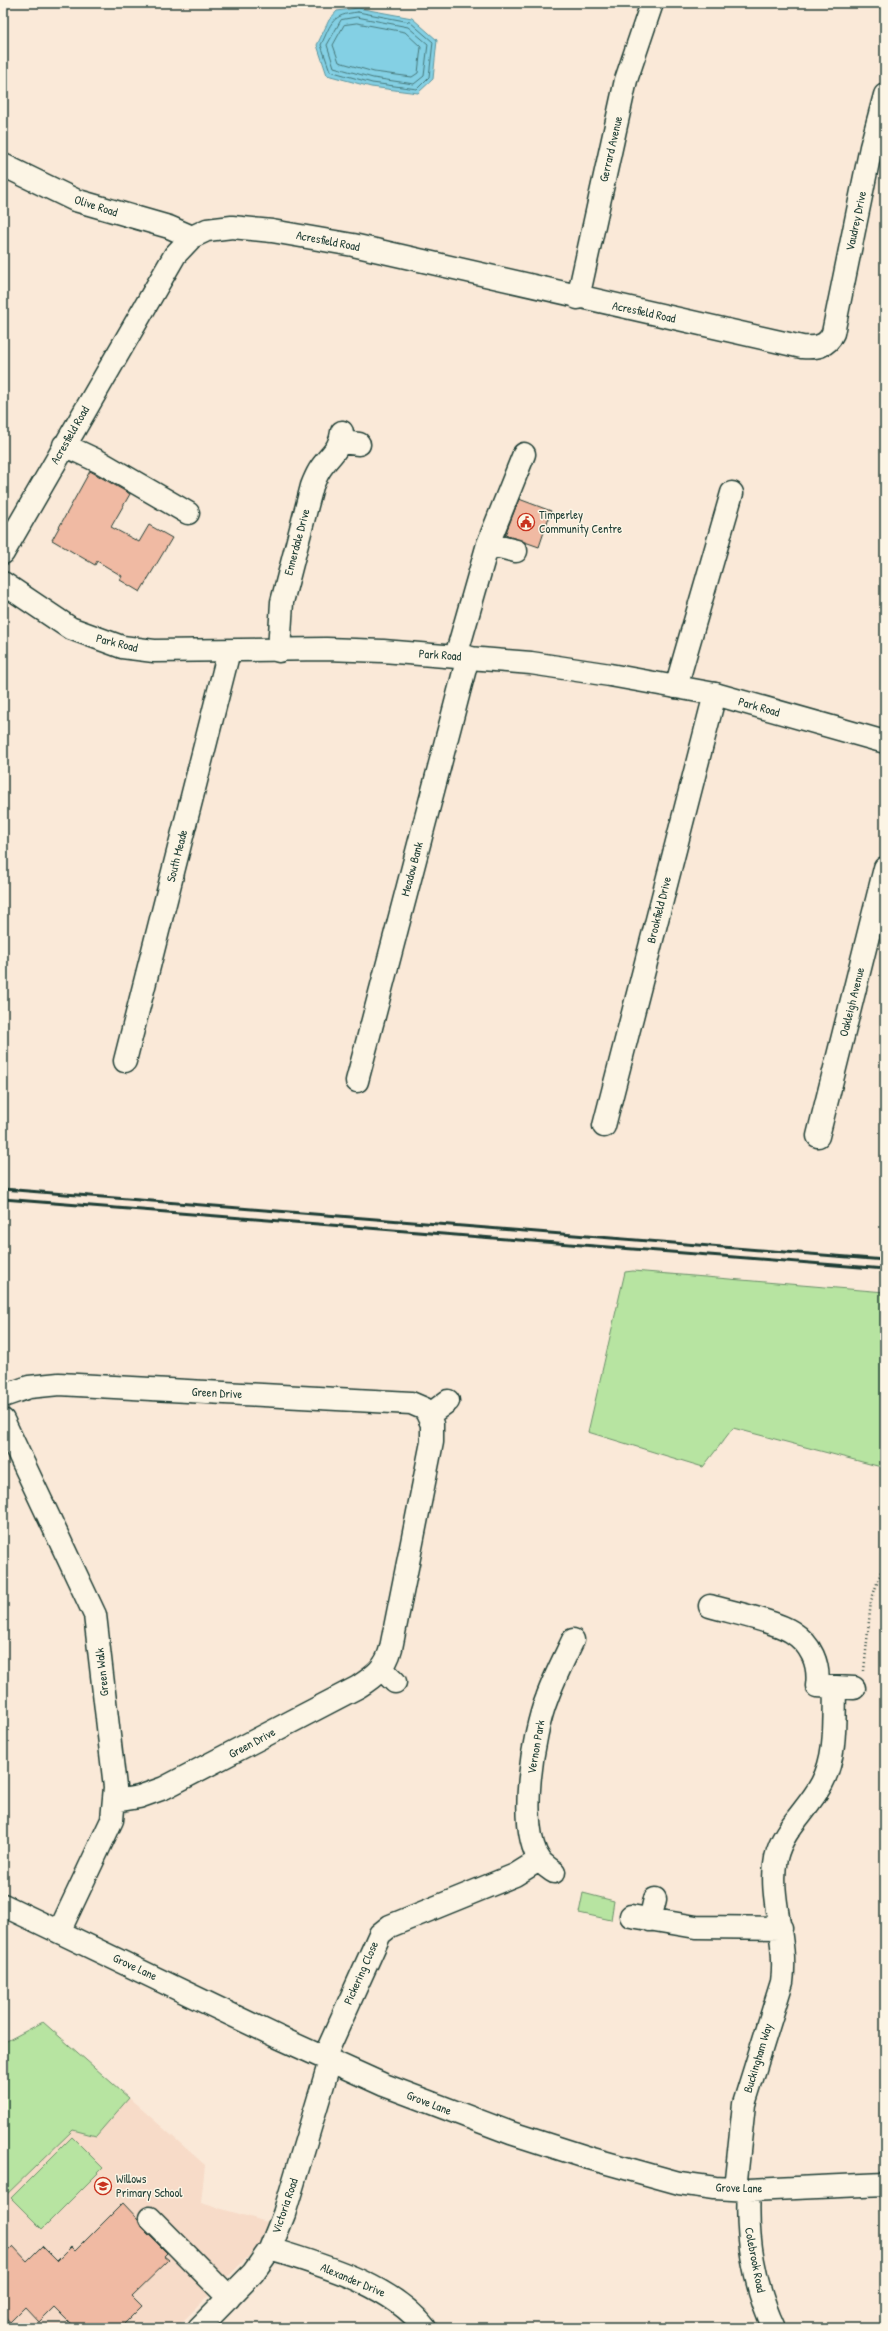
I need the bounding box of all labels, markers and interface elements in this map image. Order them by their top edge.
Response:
street label: Gerrard Avenue [595,114,626,183]
street label: Vaudrey Drive [841,189,870,252]
street label: Olive Road [72,191,120,221]
street label: Acresfield Road [295,226,362,255]
street label: Acresfield Road [611,297,678,327]
street label: Acresfield Road [46,402,93,467]
street label: Ennerdale Drive [279,506,314,577]
place label: Timperley Community Centre [539,506,622,537]
public building icon: Timperley Community Centre [516,512,536,532]
street label: Park Road [94,629,140,656]
street label: Park Road [418,645,462,664]
street label: Park Road [736,692,782,721]
street label: South Meade [162,828,191,884]
street label: Meadow Bank [396,840,427,898]
street label: Brookfield Drive [642,875,675,945]
street label: Oakleigh Avenue [835,965,868,1038]
street label: Green Drive [191,1383,243,1402]
street label: Green Walk [91,1647,112,1697]
street label: Vernon Park [522,1719,549,1775]
street label: Green Drive [225,1723,278,1762]
street label: Pickering Close [339,1938,382,2007]
street label: Grove Lane [110,1949,160,1984]
street label: Buckingham Way [739,2021,776,2095]
street label: Grove Lane [404,2086,454,2119]
place label: Willows Primary School [116,2170,183,2201]
school or university icon: Willows Primary School [93,2176,113,2196]
street label: Victoria Road [267,2176,302,2236]
street label: Grove Lane [715,2179,763,2196]
street label: Colebrook Road [741,2226,770,2294]
street label: Alexander Drive [318,2258,388,2301]

